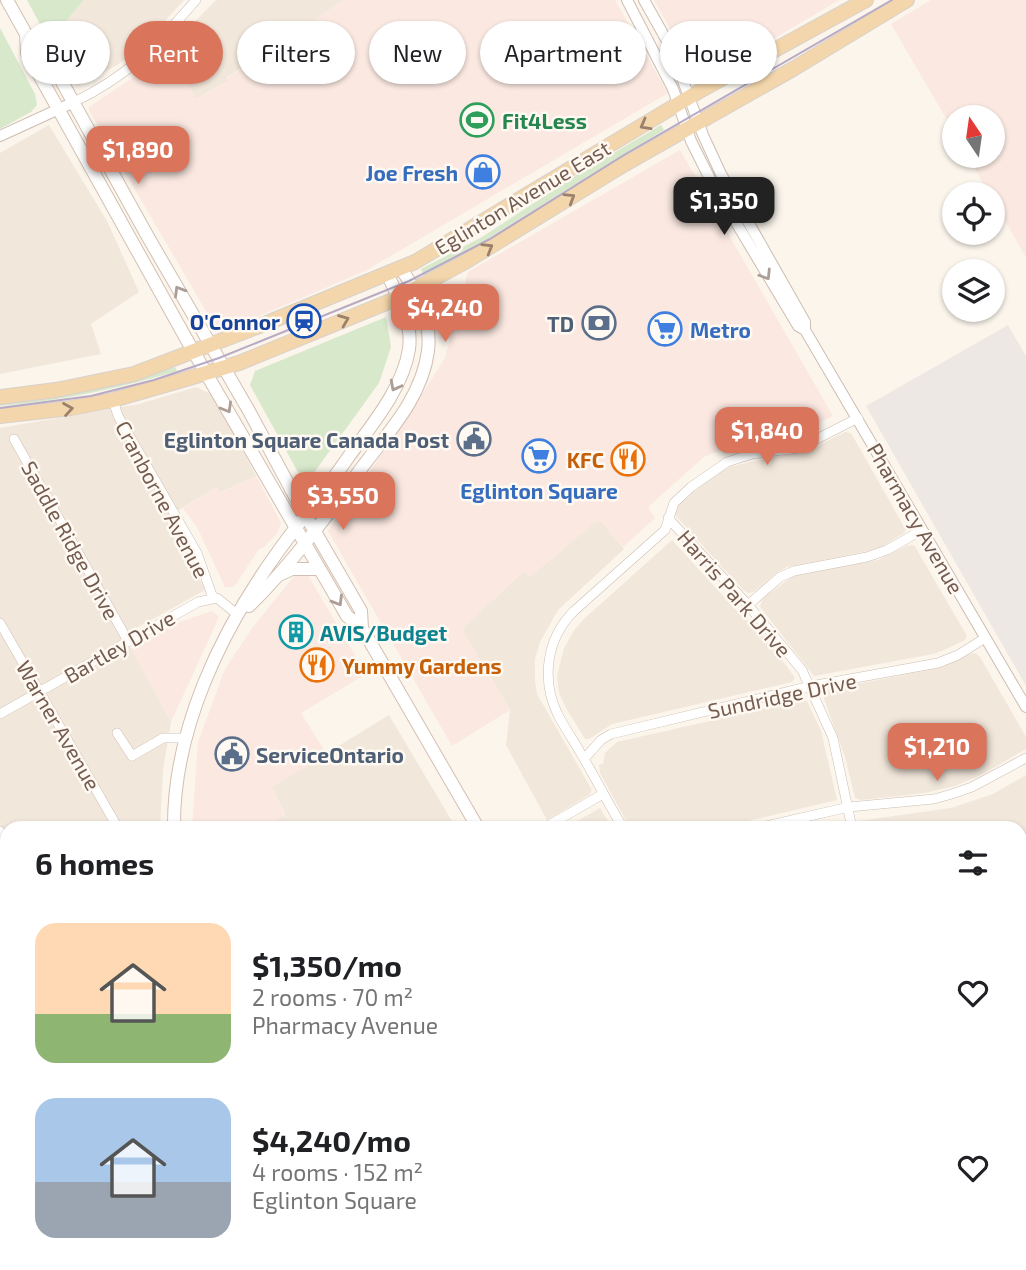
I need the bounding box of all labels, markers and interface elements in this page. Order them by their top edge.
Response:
chip: Buy [21,21,110,84]
chip: Rent [124,21,223,84]
chip: Filters [237,21,355,84]
chip: New [369,21,466,84]
chip: Apartment [480,21,646,84]
chip: House [660,21,777,84]
sports icon: Fit4Less [458,101,496,139]
north arrow [942,105,1004,168]
map controls [942,105,1005,322]
place label: Fit4Less [502,108,587,133]
one-way arrow [640,117,652,130]
pin: $1,890 [81,127,195,186]
text: $1,890 [102,135,174,163]
street label: Eglinton Avenue East [430,135,614,259]
shop icon: Joe Fresh [464,153,502,191]
place label: Joe Fresh [366,160,458,185]
pin: $1,350 [667,177,781,237]
button: locate [942,182,1005,245]
text: $1,350 [689,186,759,214]
one-way arrow [562,193,575,206]
one-way arrow [481,243,494,256]
button: layers [942,259,1005,322]
one-way arrow [758,268,771,281]
pin: $4,240 [388,284,502,344]
one-way arrow [175,285,188,298]
text: $4,240 [407,293,483,321]
station icon: O'Connor [285,302,323,340]
bank icon: TD [580,304,618,342]
place label: O'Connor [190,309,280,334]
supermarket icon: Metro [646,310,684,348]
place label: TD [547,311,574,336]
one-way arrow [338,315,350,329]
place label: Metro [690,317,751,342]
one-way arrow [390,379,403,391]
one-way arrow [219,400,232,413]
one-way arrow [62,402,74,417]
pin: $1,840 [710,407,824,467]
street label: Cranborne Avenue [111,416,215,582]
text: $1,840 [731,416,803,444]
public building icon: Eglinton Square Canada Post [455,420,493,458]
place label: Eglinton Square Canada Post [164,427,449,452]
supermarket icon: Eglinton Square [520,437,558,475]
street label: Pharmacy Avenue [863,438,969,598]
restaurant icon: KFC [609,440,647,478]
place label: KFC [567,447,604,472]
street label: Saddle Ridge Drive [17,456,125,624]
pin: $3,550 [286,472,400,532]
place label: Eglinton Square [460,478,618,503]
text: $3,550 [307,481,379,509]
street label: Harris Park Drive [673,524,797,662]
one-way arrow [329,593,342,606]
street label: Bartley Drive [59,604,179,688]
building icon: AVIS/Budget [277,613,315,651]
place label: AVIS/Budget [320,620,448,645]
restaurant icon: Yummy Gardens [298,646,336,684]
place label: Yummy Gardens [342,653,502,679]
street label: Warner Avenue [12,656,106,794]
street label: Sundridge Drive [705,667,859,723]
pin: $1,210 [880,724,994,783]
text: $1,210 [904,732,970,760]
public building icon: ServiceOntario [213,735,251,773]
place label: ServiceOntario [256,742,404,767]
icon: filters [954,844,992,882]
text: 6 homes [35,845,154,881]
text: $1,350/mo [252,947,402,983]
icon: home [91,951,175,1035]
icon: heart [954,974,992,1012]
text: 2 rooms · 70 m² [252,983,413,1011]
text: Pharmacy Avenue [252,1011,438,1039]
text: $4,240/mo [252,1122,411,1158]
icon: home [91,1126,175,1210]
icon: heart [954,1149,992,1187]
text: 4 rooms · 152 m² [252,1158,423,1186]
text: Eglinton Square [252,1186,417,1214]

